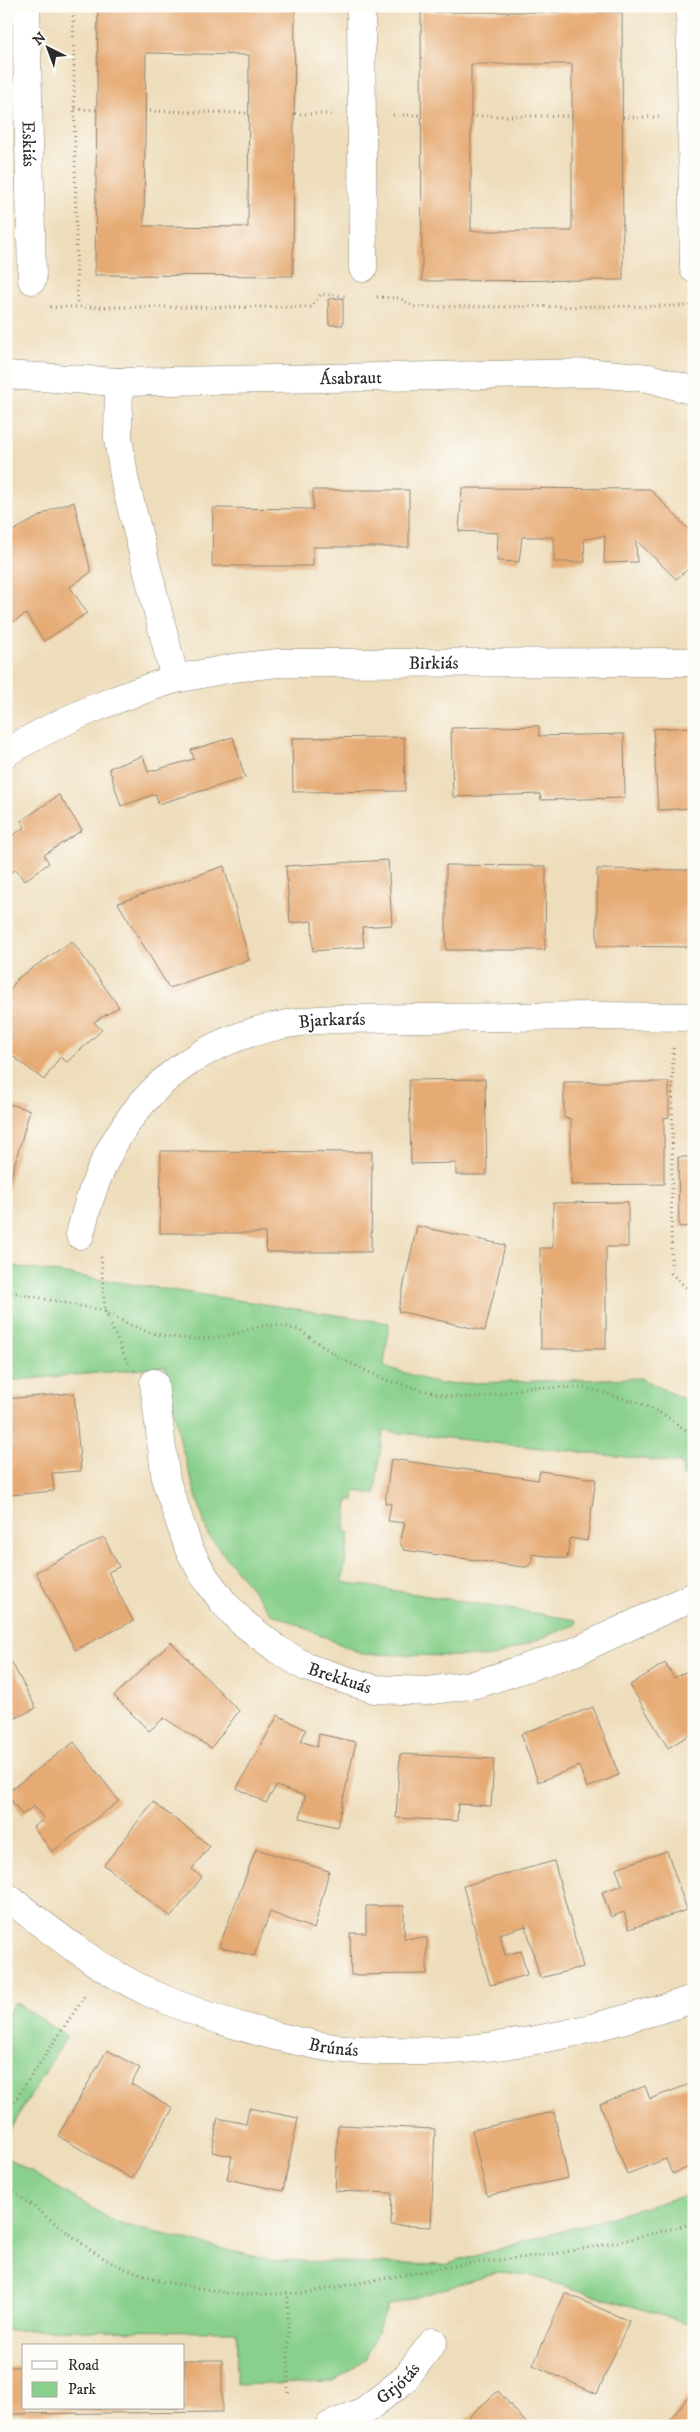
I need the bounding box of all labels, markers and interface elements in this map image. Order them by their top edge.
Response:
north arrow [22,22,72,72]
text: N [30,28,51,50]
street label: Eskiás [17,121,40,167]
street label: Ásabraut [319,367,382,390]
street label: Birkiás [409,653,459,675]
street label: Bjarkarás [297,1009,366,1034]
street label: Brekkuás [305,1658,374,1699]
street label: Brúnás [306,2034,359,2062]
legend [22,2344,185,2410]
text: Road [68,2356,100,2375]
street label: Grjótás [372,2359,425,2409]
text: Park [68,2380,97,2399]

